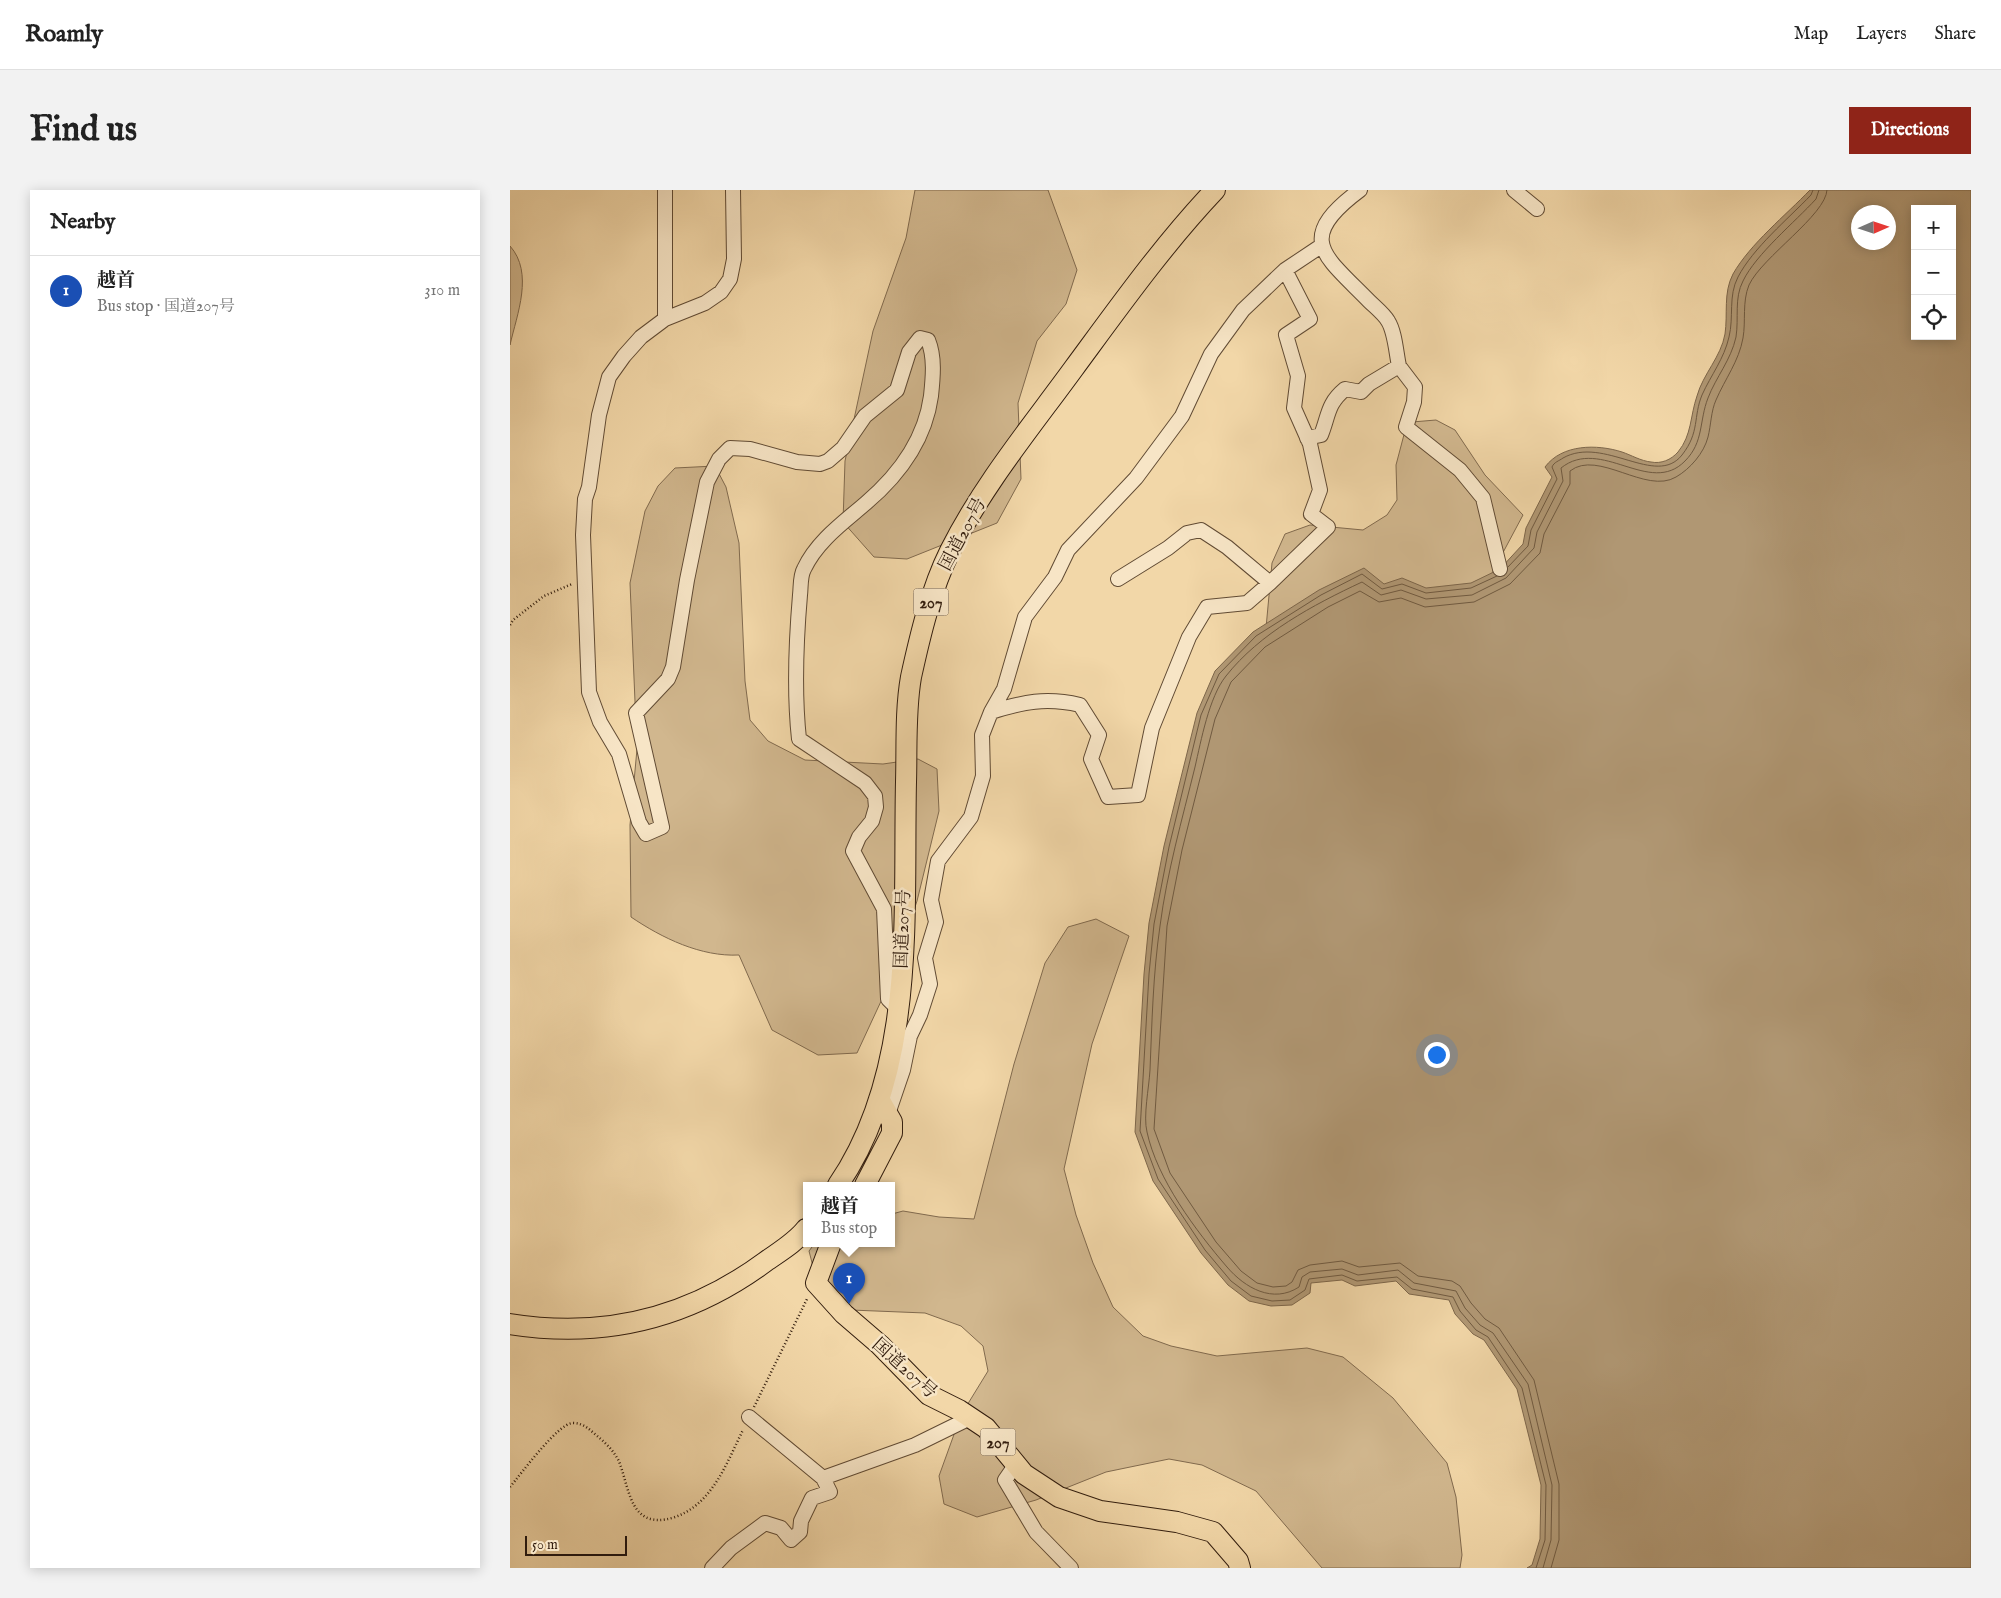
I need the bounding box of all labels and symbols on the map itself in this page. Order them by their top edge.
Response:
north arrow [1851,205,1896,250]
street label: 国道207号 [934,494,992,575]
road number: 207 [914,588,948,616]
street label: 国道207号 [891,889,916,969]
your location [1424,1042,1450,1068]
pin: 1 [833,1263,865,1304]
street label: 国道207号 [867,1334,941,1404]
road number: 207 [980,1428,1016,1456]
scale bar [525,1533,628,1556]

